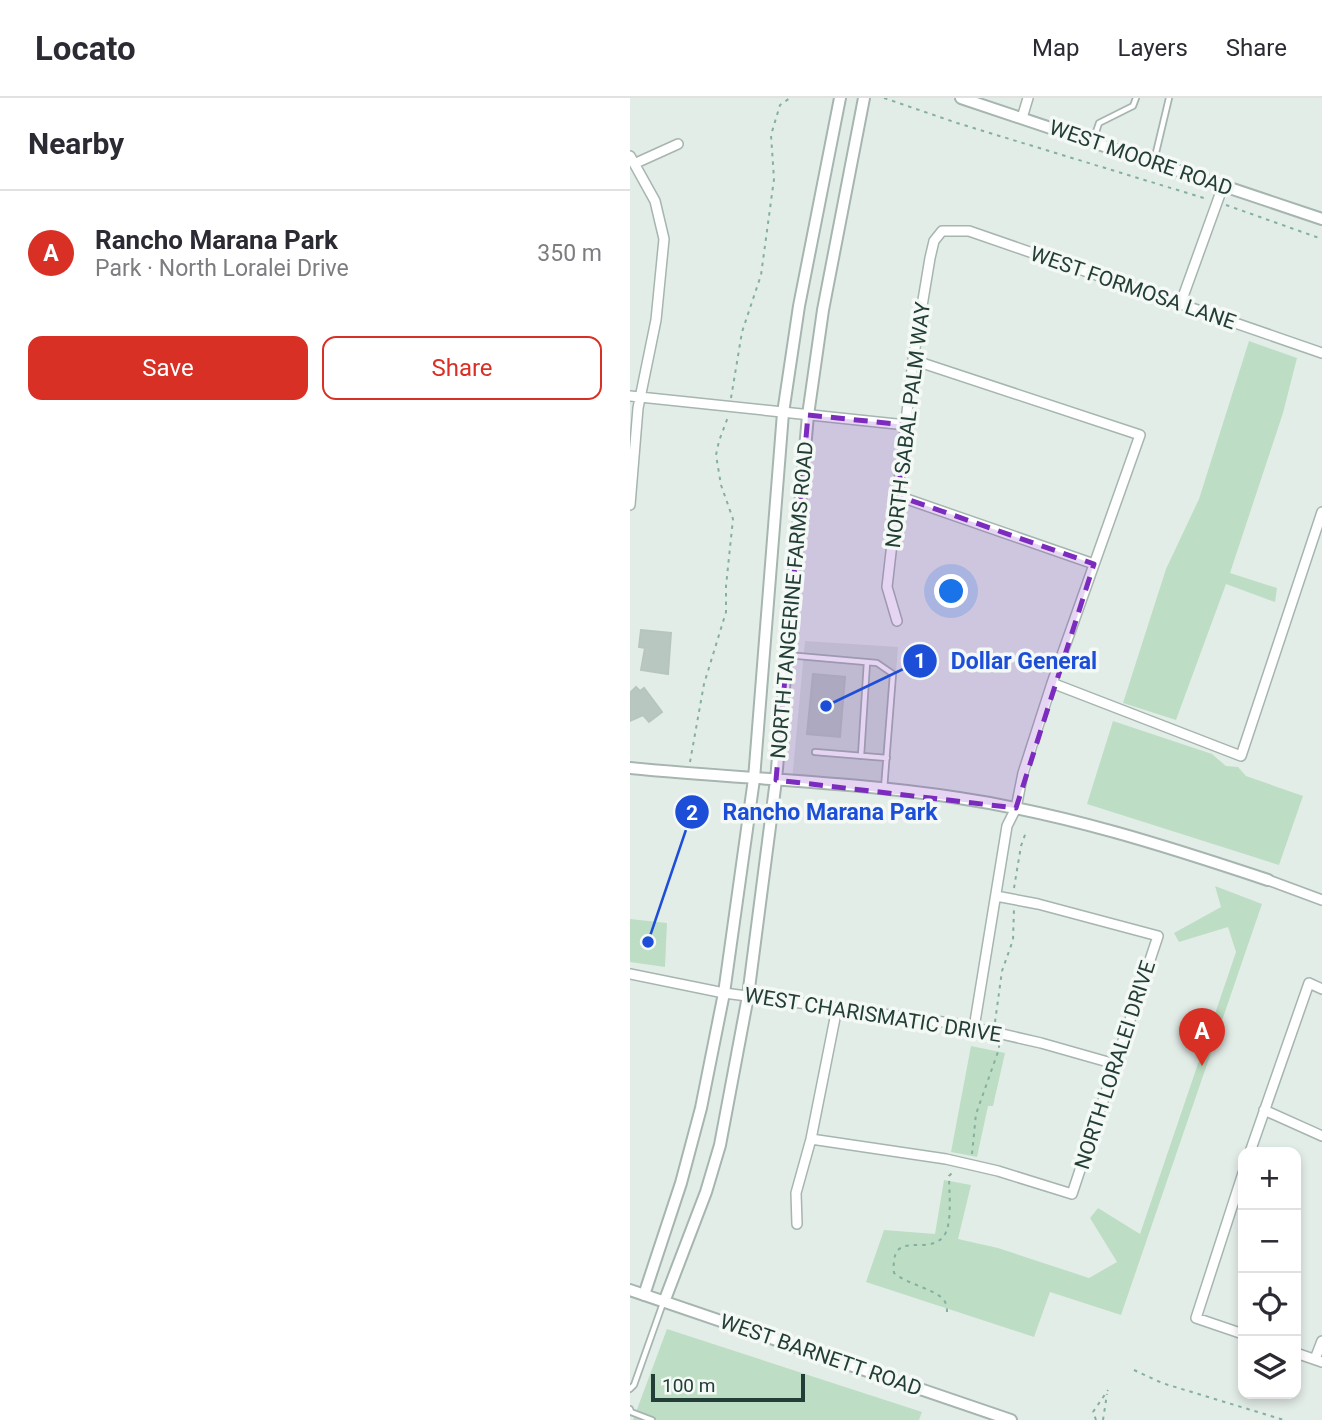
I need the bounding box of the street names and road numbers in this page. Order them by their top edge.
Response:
street label: WEST MOORE ROAD [1046,115,1236,201]
street label: WEST FORMOSA LANE [1027,242,1239,334]
street label: NORTH SABAL PALM WAY [881,300,935,549]
street label: NORTH TANGERINE FARMS ROAD [766,440,818,760]
street label: NORTH LORALEI DRIVE [1070,958,1160,1172]
street label: WEST CHARISMATIC DRIVE [743,983,1003,1047]
street label: WEST BARNETT ROAD [717,1309,925,1401]

